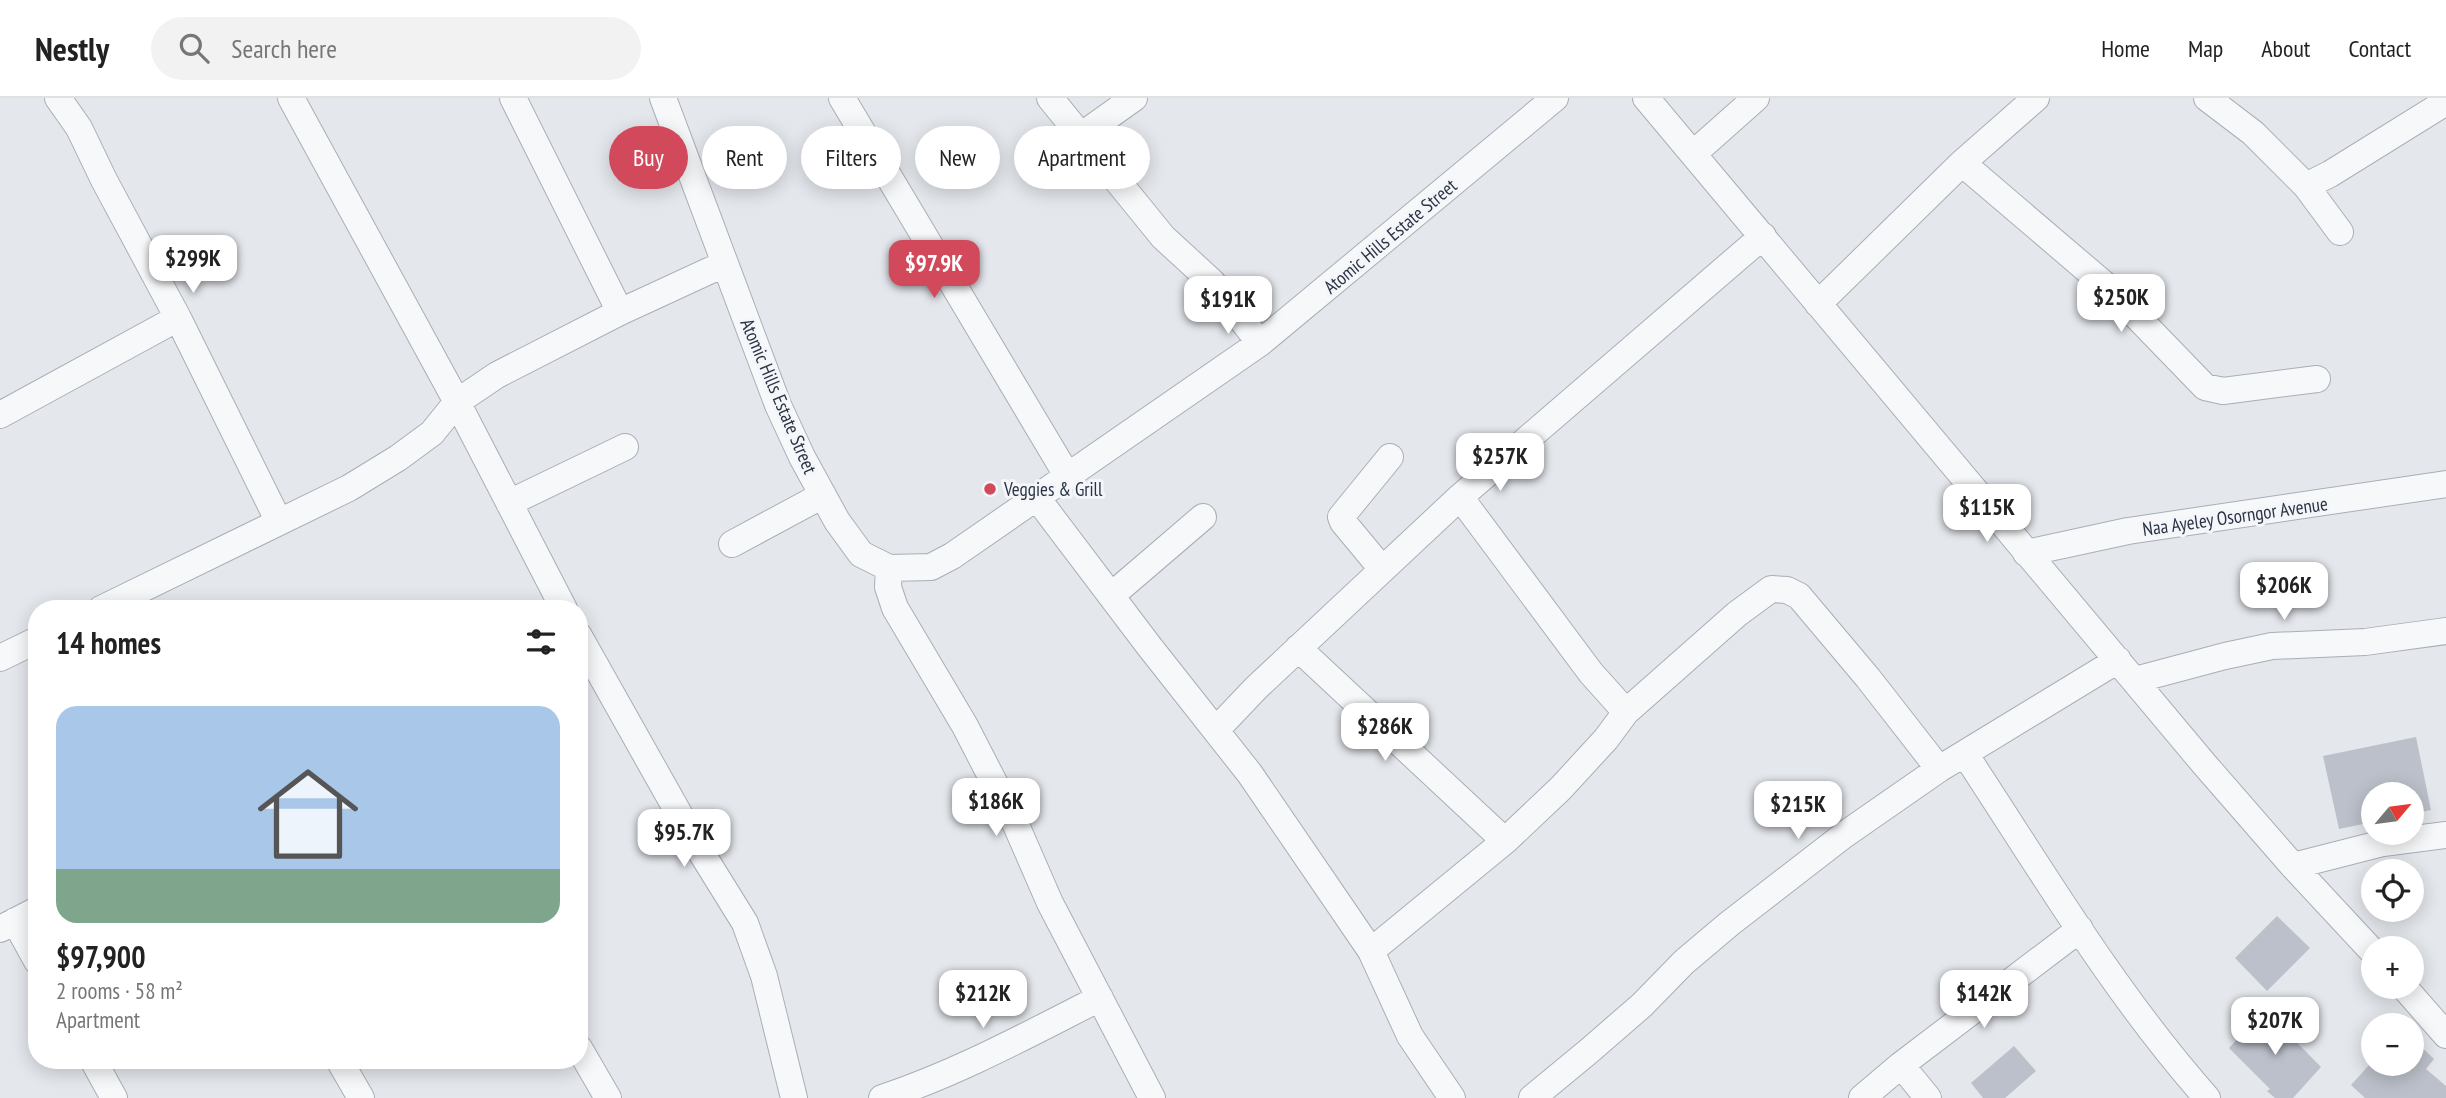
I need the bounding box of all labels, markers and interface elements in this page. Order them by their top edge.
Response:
search box [151,17,641,80]
text: Nestly [35,27,109,70]
icon: search [175,29,213,67]
text: Search here [231,32,337,65]
text: Home [2101,33,2150,64]
text: Map [2188,33,2223,64]
text: About [2261,33,2310,64]
text: Contact [2348,33,2411,64]
chip: Buy [609,126,688,189]
chip: Rent [702,126,787,189]
chip: Filters [801,126,901,189]
chip: New [915,126,1000,189]
chip: Apartment [1014,126,1150,189]
street label: Atomic Hills Estate Street [1319,173,1462,299]
pin: $299K [144,236,242,295]
pin: $97.9K [877,240,991,300]
text: $299K [165,243,221,272]
text: $97.9K [905,248,963,277]
pin: $250K [2072,274,2170,334]
pin: $191K [1179,276,1277,336]
text: $250K [2093,282,2149,311]
text: $191K [1200,284,1256,313]
street label: Atomic Hills Estate Street [735,315,823,478]
pin: $257K [1451,434,1549,493]
text: $257K [1472,441,1528,470]
place label: Veggies & Grill [1003,477,1103,501]
marker: Veggies & Grill [982,481,998,497]
pin: $115K [1938,484,2036,544]
street label: Naa Ayeley Osorngor Avenue [2141,491,2329,541]
text: $115K [1959,492,2015,521]
pin: $206K [2235,562,2333,622]
text: $206K [2256,570,2312,599]
text: 14 homes [56,623,161,662]
icon: filters [522,623,560,661]
pin: $286K [1336,704,1434,763]
text: $286K [1357,711,1413,740]
icon: home [245,751,371,877]
pin: $186K [947,778,1045,838]
pin: $215K [1749,782,1847,841]
north arrow [2361,782,2424,845]
map controls [2361,782,2424,1076]
text: $186K [968,786,1024,815]
text: $215K [1770,789,1826,818]
pin: $95.7K [627,810,741,869]
text: $95.7K [654,817,714,846]
button: locate [2361,859,2424,922]
button: + [2361,936,2424,999]
text: $97,900 [56,937,146,976]
pin: $212K [934,970,1032,1030]
pin: $142K [1935,970,2033,1030]
text: 2 rooms · 58 m² [56,976,183,1005]
text: $212K [955,978,1011,1007]
text: $142K [1956,978,2012,1007]
pin: $207K [2226,998,2324,1057]
text: Apartment [56,1005,140,1034]
text: $207K [2247,1005,2303,1034]
button: − [2361,1013,2424,1076]

